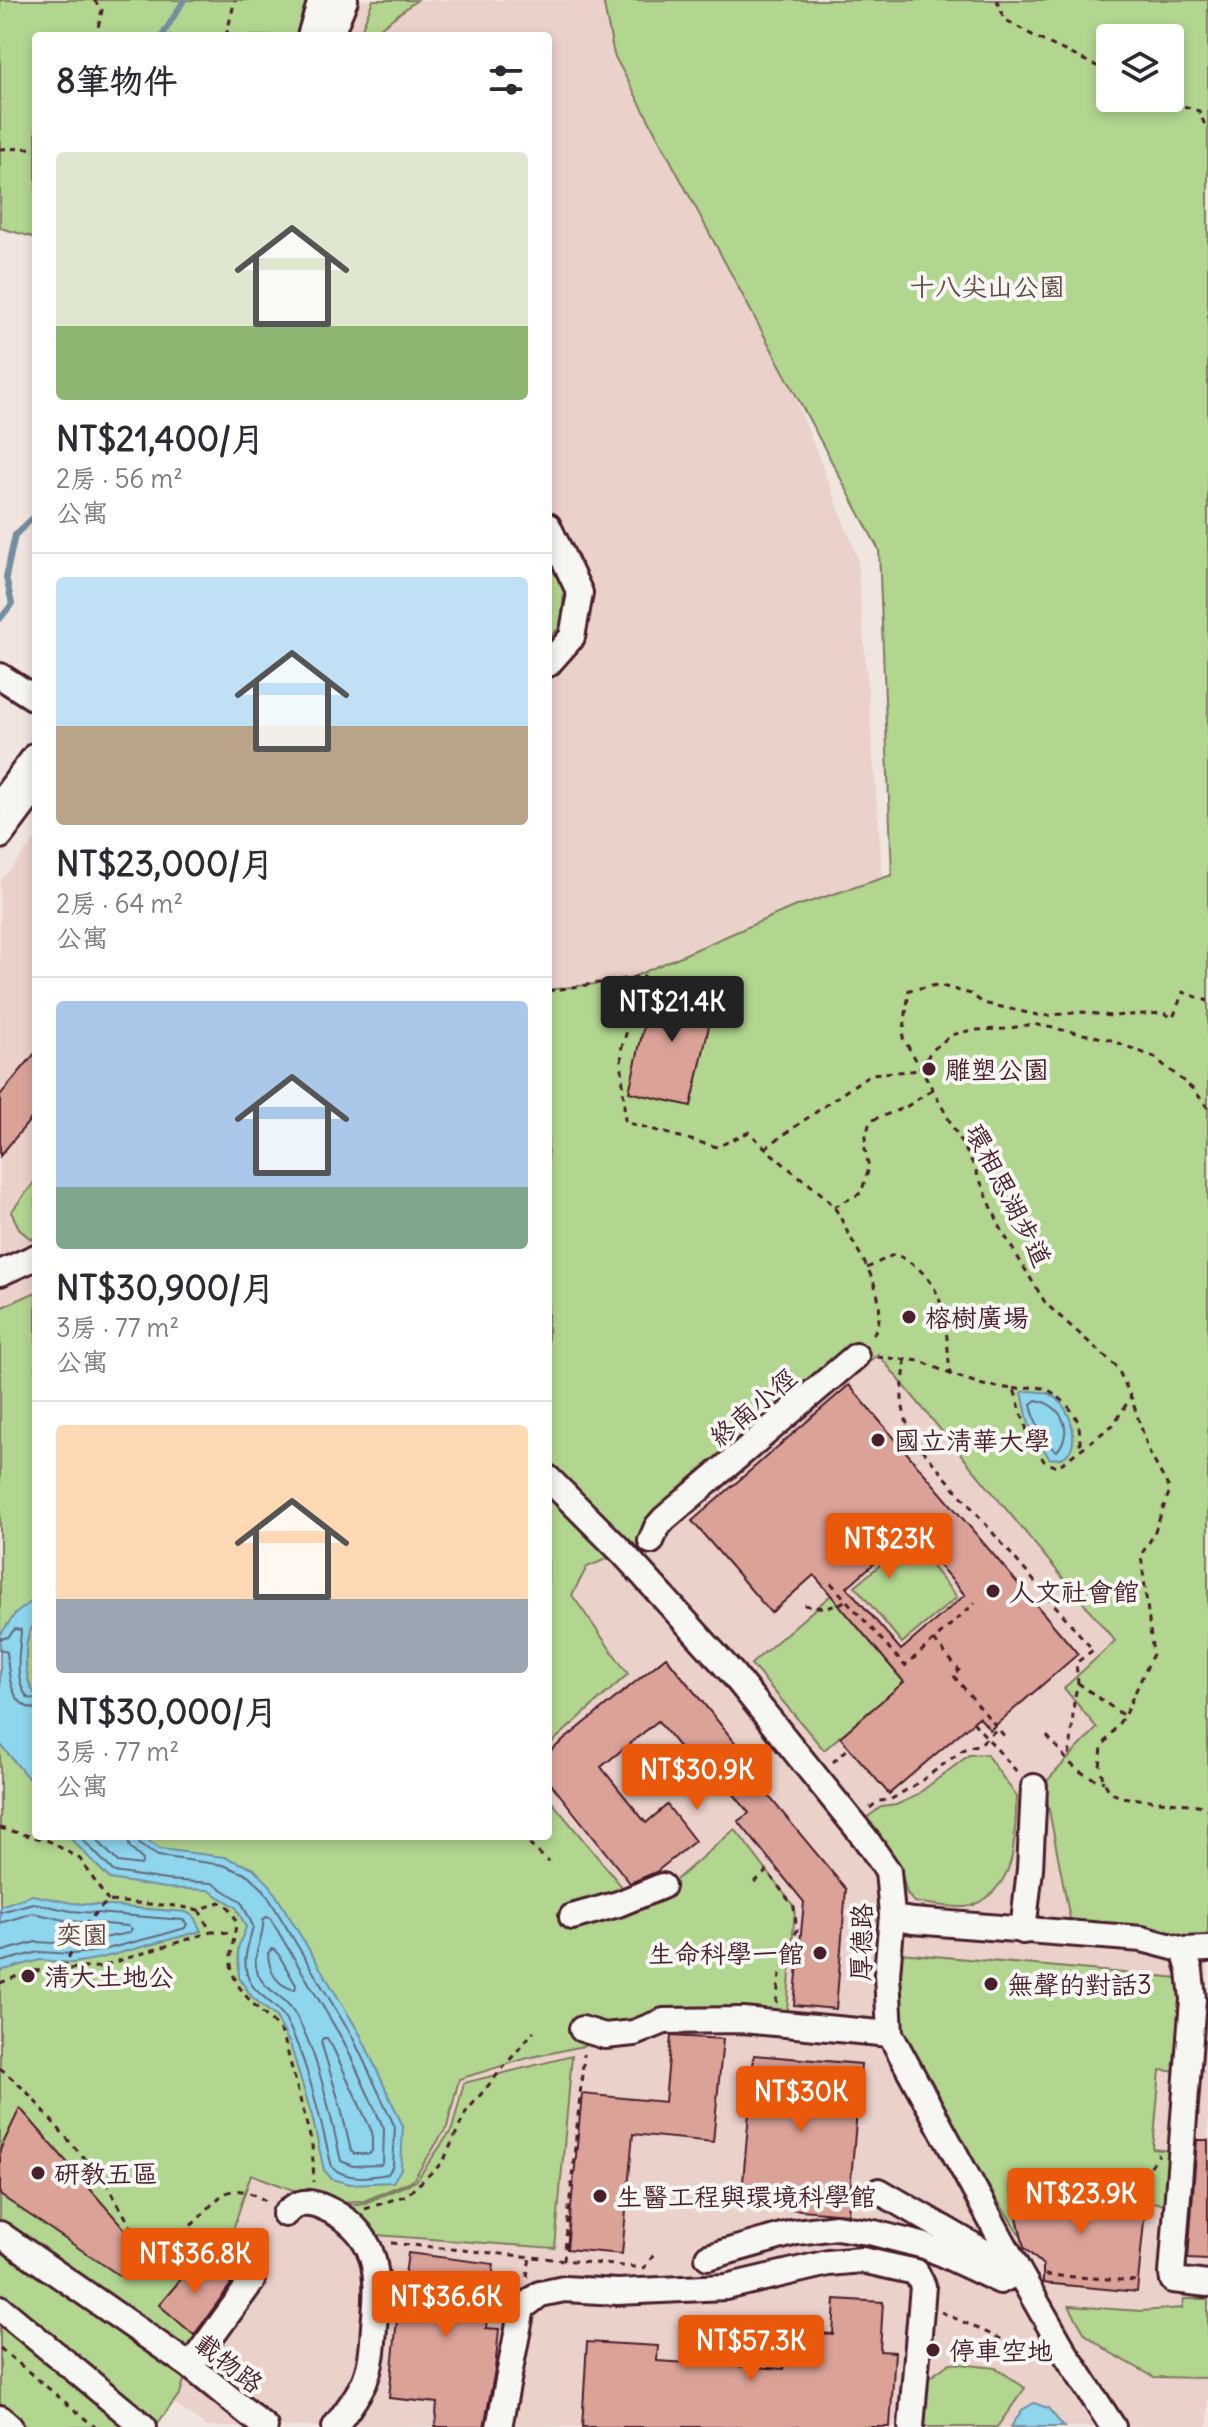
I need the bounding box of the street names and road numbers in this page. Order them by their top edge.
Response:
street label: 環相思湖步道 [959,1118,1059,1272]
street label: 終南小徑 [703,1361,803,1453]
street label: 厚德路 [844,1903,878,1981]
street label: 載物路 [188,2326,270,2400]

